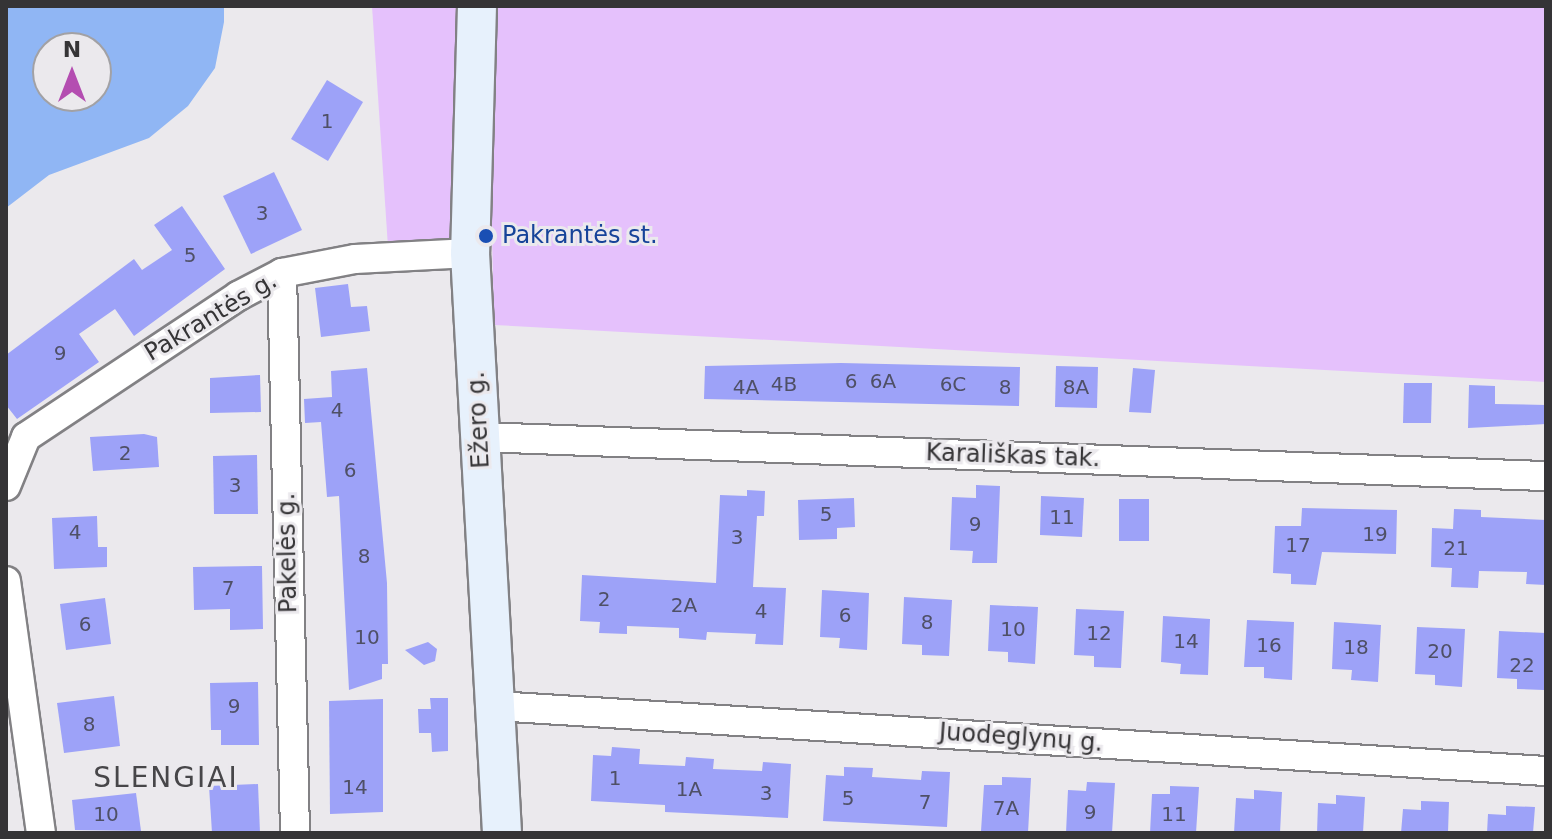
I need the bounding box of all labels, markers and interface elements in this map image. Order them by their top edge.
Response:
north arrow [32,32,112,112]
text: N [63,37,81,62]
house number: 1 [321,109,333,133]
house number: 3 [256,201,268,225]
place label: Pakrantės st. [502,222,658,250]
marker: Pakrantės st. [477,227,495,245]
house number: 5 [184,243,196,267]
street label: Pakrantės g. [140,266,282,368]
house number: 9 [54,341,66,365]
house number: 6 [845,369,857,393]
house number: 6A [870,369,896,393]
street label: Ežero g. [462,371,496,469]
house number: 4B [771,372,797,396]
house number: 6C [940,372,966,396]
house number: 4A [733,375,759,399]
house number: 8 [999,375,1011,399]
house number: 8A [1063,375,1089,399]
house number: 4 [331,398,343,422]
street label: Karališkas tak. [925,439,1101,473]
house number: 2 [119,441,131,465]
house number: 6 [344,458,356,482]
house number: 3 [229,473,241,497]
street label: Pakelės g. [273,493,303,613]
house number: 5 [820,502,832,526]
house number: 11 [1049,505,1075,529]
house number: 9 [969,512,981,536]
house number: 4 [69,520,81,544]
house number: 19 [1362,522,1388,546]
house number: 3 [731,525,743,549]
house number: 17 [1285,533,1311,557]
house number: 21 [1443,536,1469,560]
house number: 8 [358,544,370,568]
house number: 7 [222,576,234,600]
house number: 2 [598,587,610,611]
house number: 2A [671,593,697,617]
house number: 4 [755,599,767,623]
house number: 6 [839,603,851,627]
house number: 8 [921,610,933,634]
house number: 6 [79,612,91,636]
house number: 10 [1000,617,1026,641]
house number: 12 [1086,621,1112,645]
house number: 10 [354,625,380,649]
house number: 14 [1173,629,1199,653]
house number: 16 [1256,633,1282,657]
house number: 18 [1343,635,1369,659]
house number: 20 [1427,639,1453,663]
house number: 22 [1509,653,1535,677]
house number: 9 [228,694,240,718]
house number: 8 [83,712,95,736]
street label: Juodeglynų g. [938,718,1104,758]
district label: SLENGIAI [93,761,239,795]
house number: 1 [609,766,621,790]
house number: 14 [342,775,368,799]
house number: 1A [676,777,702,801]
house number: 3 [760,781,772,805]
house number: 5 [842,786,854,810]
house number: 7 [919,790,931,814]
house number: 7A [993,796,1019,820]
house number: 9 [1084,800,1096,824]
house number: 10 [93,802,119,826]
house number: 11 [1161,802,1187,826]

